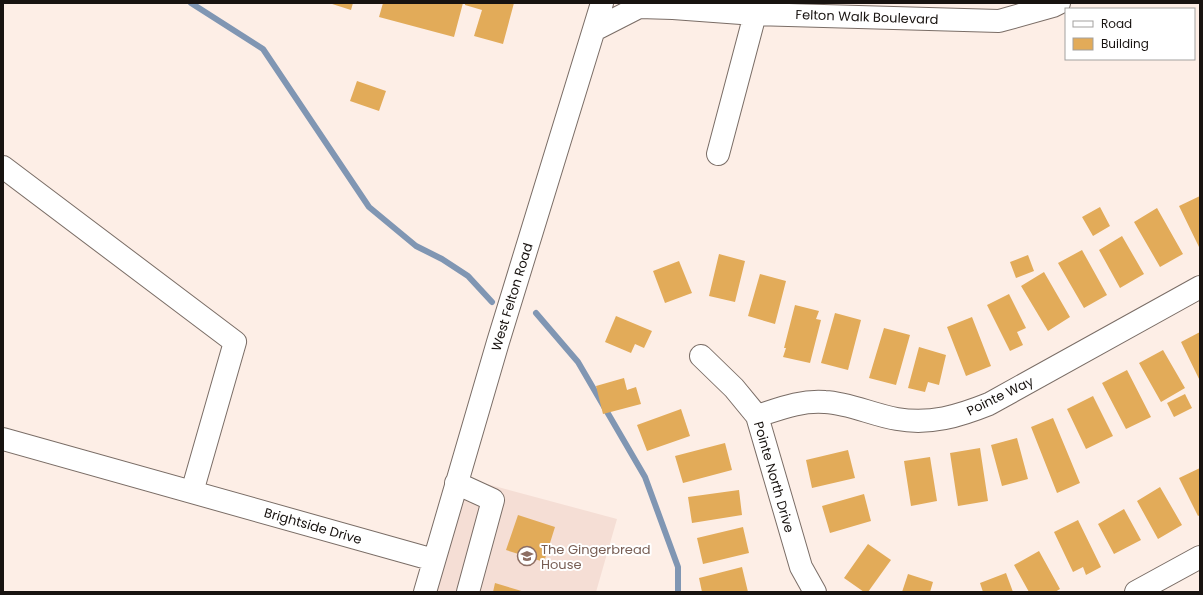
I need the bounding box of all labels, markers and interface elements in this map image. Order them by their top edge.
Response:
street label: Felton Walk Boulevard [795,5,939,29]
legend [1065,8,1195,60]
text: Road [1101,15,1132,32]
text: Building [1101,35,1149,52]
street label: West Felton Road [487,241,537,353]
street label: Pointe Way [963,371,1037,420]
street label: Pointe North Drive [749,419,799,535]
street label: Brightside Drive [262,503,364,549]
place label: The Gingerbread House [541,540,651,574]
school or university icon: The Gingerbread House [516,545,538,567]

